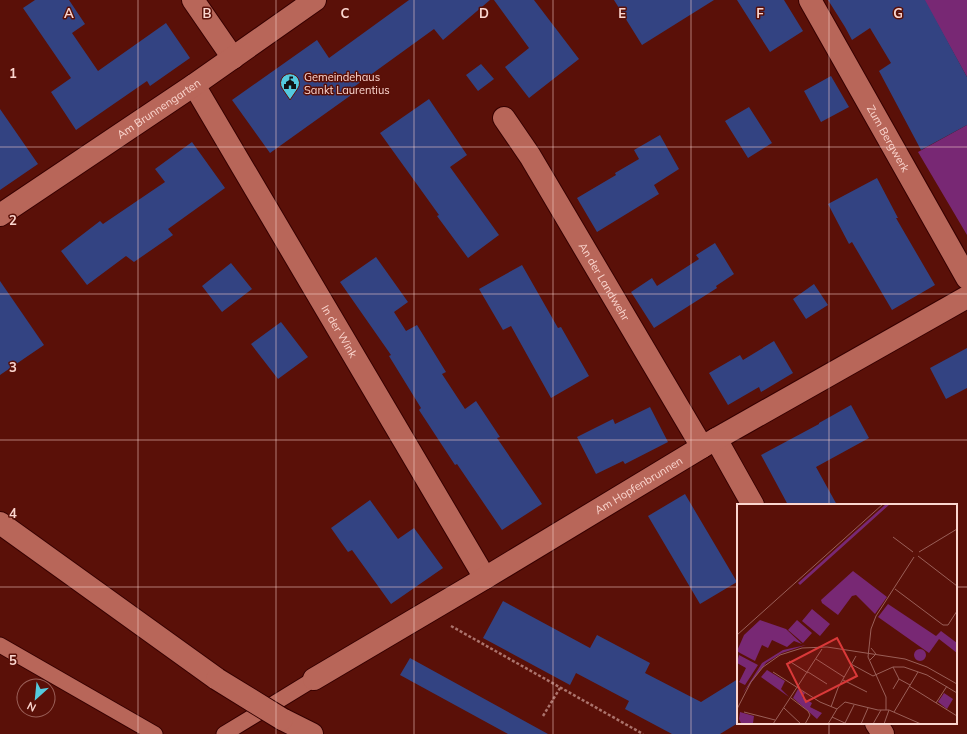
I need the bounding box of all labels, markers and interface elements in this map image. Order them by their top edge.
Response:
text: A [64,5,74,21]
text: B [203,5,212,21]
text: C [341,5,350,21]
text: D [479,5,489,21]
text: E [618,5,626,21]
text: F [756,5,764,21]
text: G [893,5,903,21]
text: 1 [9,65,17,81]
place label: Gemeindehaus Sankt Laurentius [304,70,390,97]
public building icon: Gemeindehaus Sankt Laurentius [279,72,301,100]
street label: Am Brunnengarten [114,76,203,142]
street label: Zum Bergwerk [864,103,913,175]
text: 2 [9,212,17,228]
street label: An der Landwehr [576,240,633,323]
street label: In der Wink [318,302,360,360]
text: 3 [9,359,17,375]
street label: Am Hopfenbrunnen [592,453,685,517]
inset map [737,504,957,724]
text: 4 [9,505,17,521]
text: 5 [9,652,17,668]
north arrow [16,678,56,718]
text: N [25,699,38,715]

